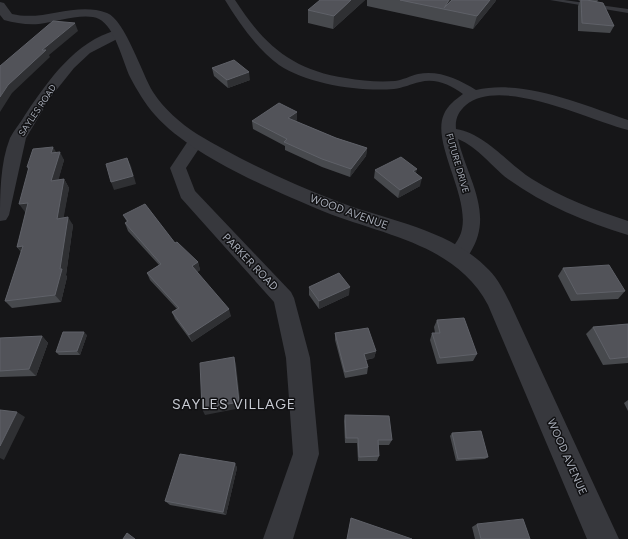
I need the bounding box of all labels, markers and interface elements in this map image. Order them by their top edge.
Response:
street label: SAYLES ROAD [16,82,58,138]
street label: FUTURE DRIVE [444,132,472,194]
street label: WOOD AVENUE [308,192,390,232]
street label: PARKER ROAD [220,231,281,293]
district label: SAYLES VILLAGE [172,396,296,413]
street label: WOOD AVENUE [544,417,590,497]

